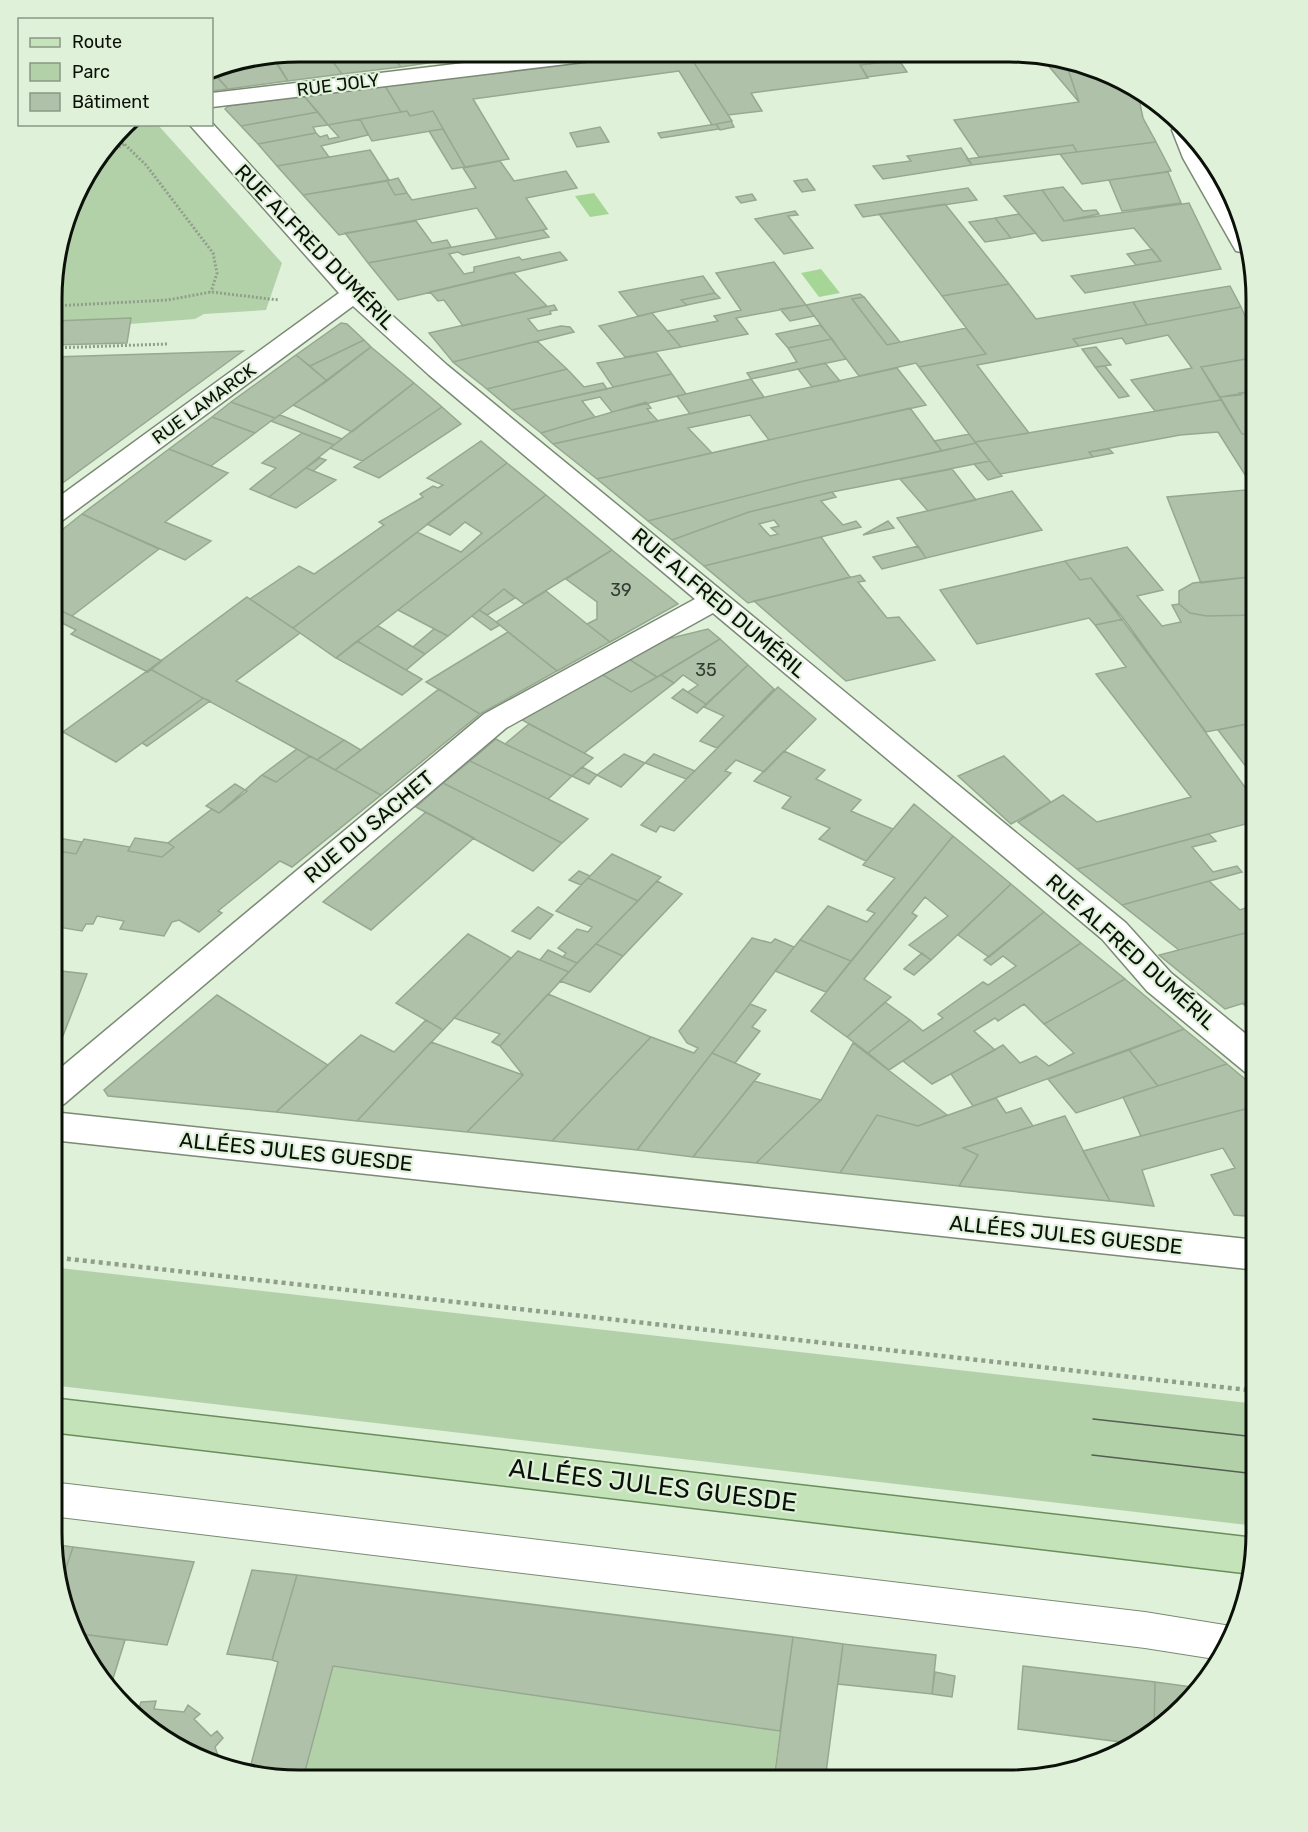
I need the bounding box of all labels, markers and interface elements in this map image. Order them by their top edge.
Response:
legend [18,18,213,126]
text: Route [72,31,122,53]
text: Parc [72,61,110,83]
street label: RUE JOLY [295,69,381,101]
text: Bâtiment [72,91,149,113]
street label: RUE ALFRED DUMÉRIL [230,159,401,335]
street label: RUE LAMARCK [148,359,260,449]
street label: RUE ALFRED DUMÉRIL [627,522,812,683]
house number: 39 [610,579,632,601]
house number: 35 [695,659,717,681]
street label: RUE DU SACHET [299,765,438,888]
street label: RUE ALFRED DUMÉRIL [1041,869,1222,1035]
street label: ALLÉES JULES GUESDE [178,1127,414,1176]
street label: ALLÉES JULES GUESDE [948,1210,1184,1259]
street label: ALLÉES JULES GUESDE [507,1452,799,1519]

